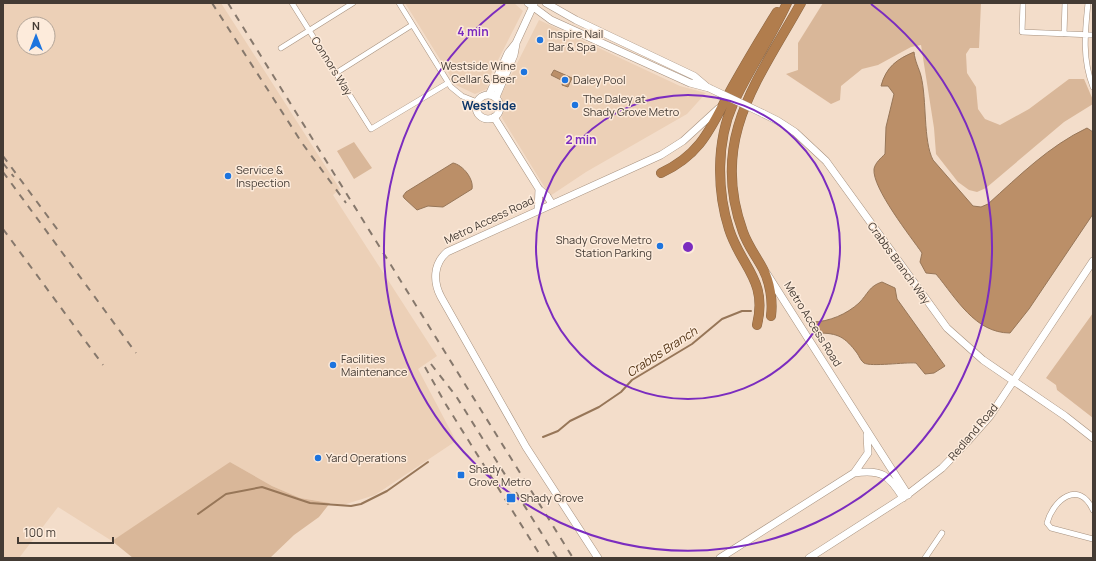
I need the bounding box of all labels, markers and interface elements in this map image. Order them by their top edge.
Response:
north arrow [16,16,56,56]
text: N [32,18,40,33]
text: 4 min [457,23,489,40]
place label: Inspire Nail Bar & Spa [548,26,603,54]
street label: Connors Way [308,33,357,98]
marker: Inspire Nail Bar & Spa [535,35,545,45]
place label: Westside Wine Cellar & Beer [441,58,517,86]
marker: Westside Wine Cellar & Beer [519,67,529,77]
place label: Daley Pool [573,72,626,87]
marker: Daley Pool [560,75,570,85]
place label: The Daley at Shady Grove Metro [583,91,680,119]
district label: Westside [462,97,516,114]
marker: The Daley at Shady Grove Metro [570,100,580,110]
text: 2 min [565,131,597,148]
place label: Service & Inspection [236,162,290,190]
marker: Service & Inspection [223,171,233,181]
street label: Metro Access Road [441,192,536,247]
street label: Crabbs Branch Way [865,219,934,307]
place label: Shady Grove Metro Station Parking [556,232,652,260]
centre of rings [681,240,695,254]
marker: Shady Grove Metro Station Parking [655,241,665,251]
street label: Metro Access Road [781,278,846,369]
water label: Crabbs Branch [623,322,701,381]
place label: Facilities Maintenance [341,351,408,379]
marker: Facilities Maintenance [328,360,338,370]
street label: Redland Road [944,400,1001,463]
place label: Yard Operations [326,450,407,465]
marker: Yard Operations [313,453,323,463]
place label: Shady Grove Metro [469,461,532,489]
marker: Shady Grove Metro [456,470,466,480]
place label: Shady Grove [520,490,584,505]
marker: Shady Grove [505,492,517,504]
scale bar [18,519,113,545]
text: 100 m [24,524,56,541]

